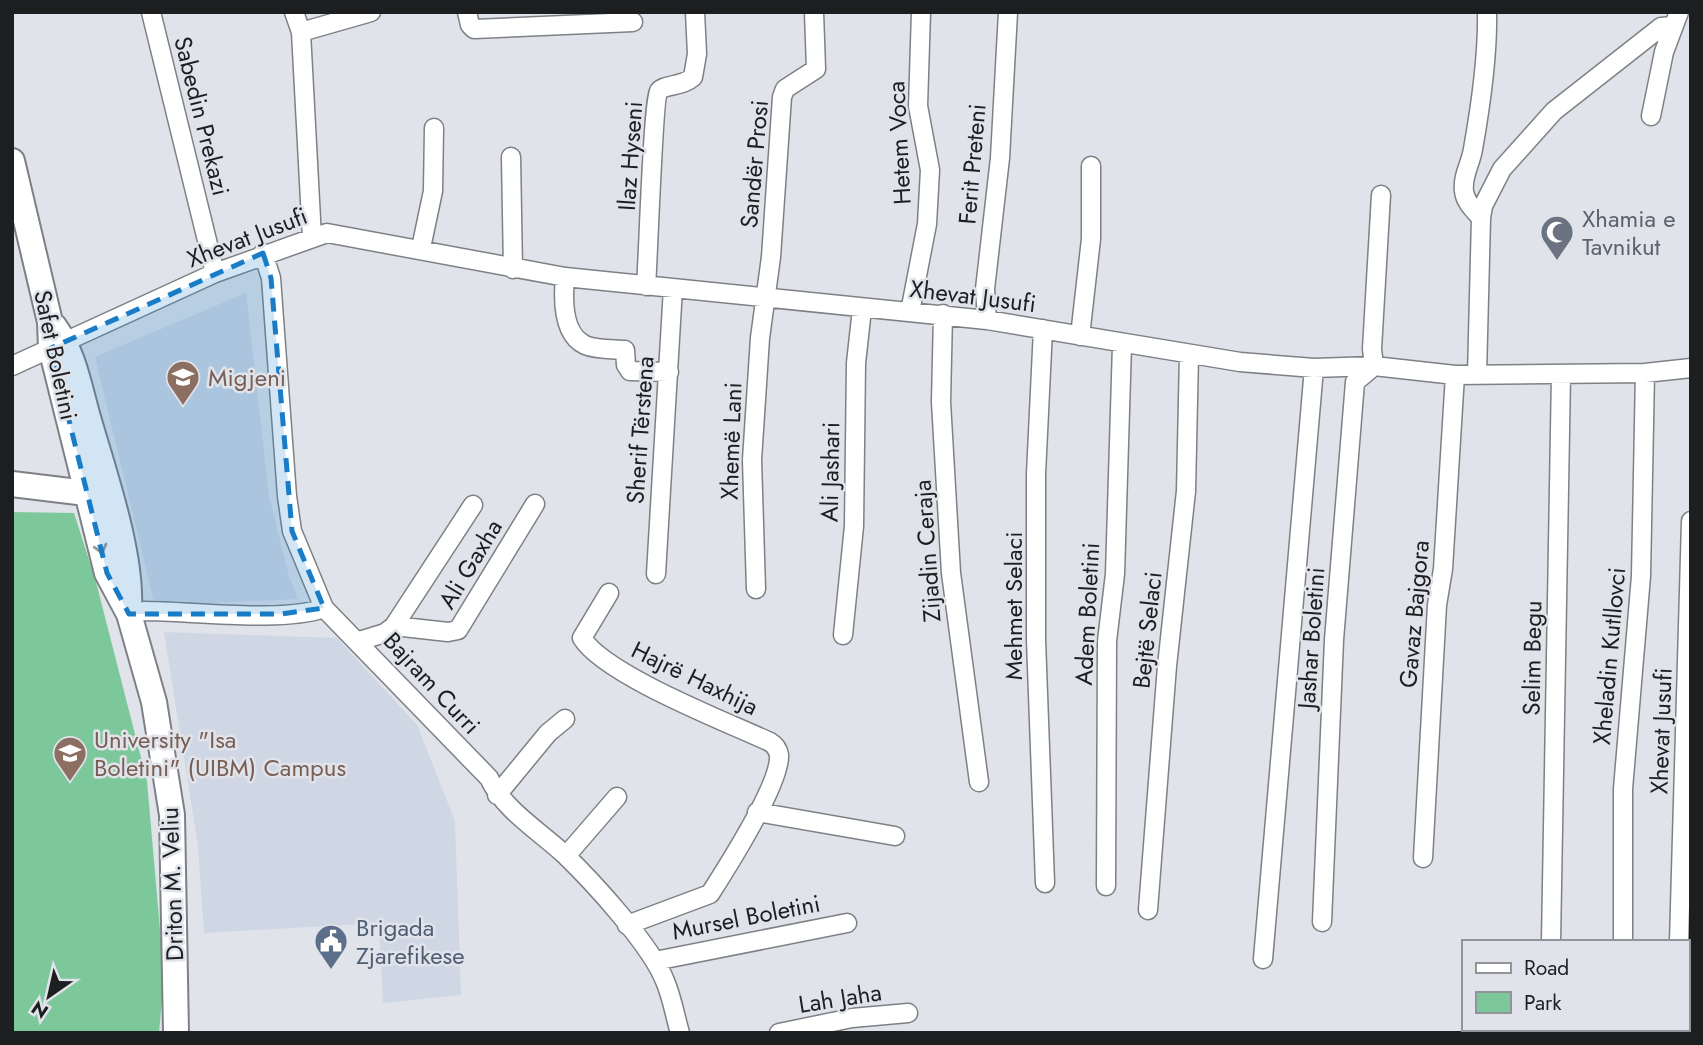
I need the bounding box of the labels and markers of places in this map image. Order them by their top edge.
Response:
place label: Xhamia e Tavnikut [1582,201,1676,264]
mosque icon: Xhamia e Tavnikut [1538,213,1576,262]
school or university icon: Migjeni [164,358,202,407]
place label: Migjeni [208,360,286,395]
place label: University "Isa Boletini" (UIBM) Campus [94,722,346,785]
school or university icon: University "Isa Boletini" (UIBM) Campus [51,734,89,783]
place label: Brigada Zjarefikese [356,910,465,973]
public building icon: Brigada Zjarefikese [312,922,350,971]

